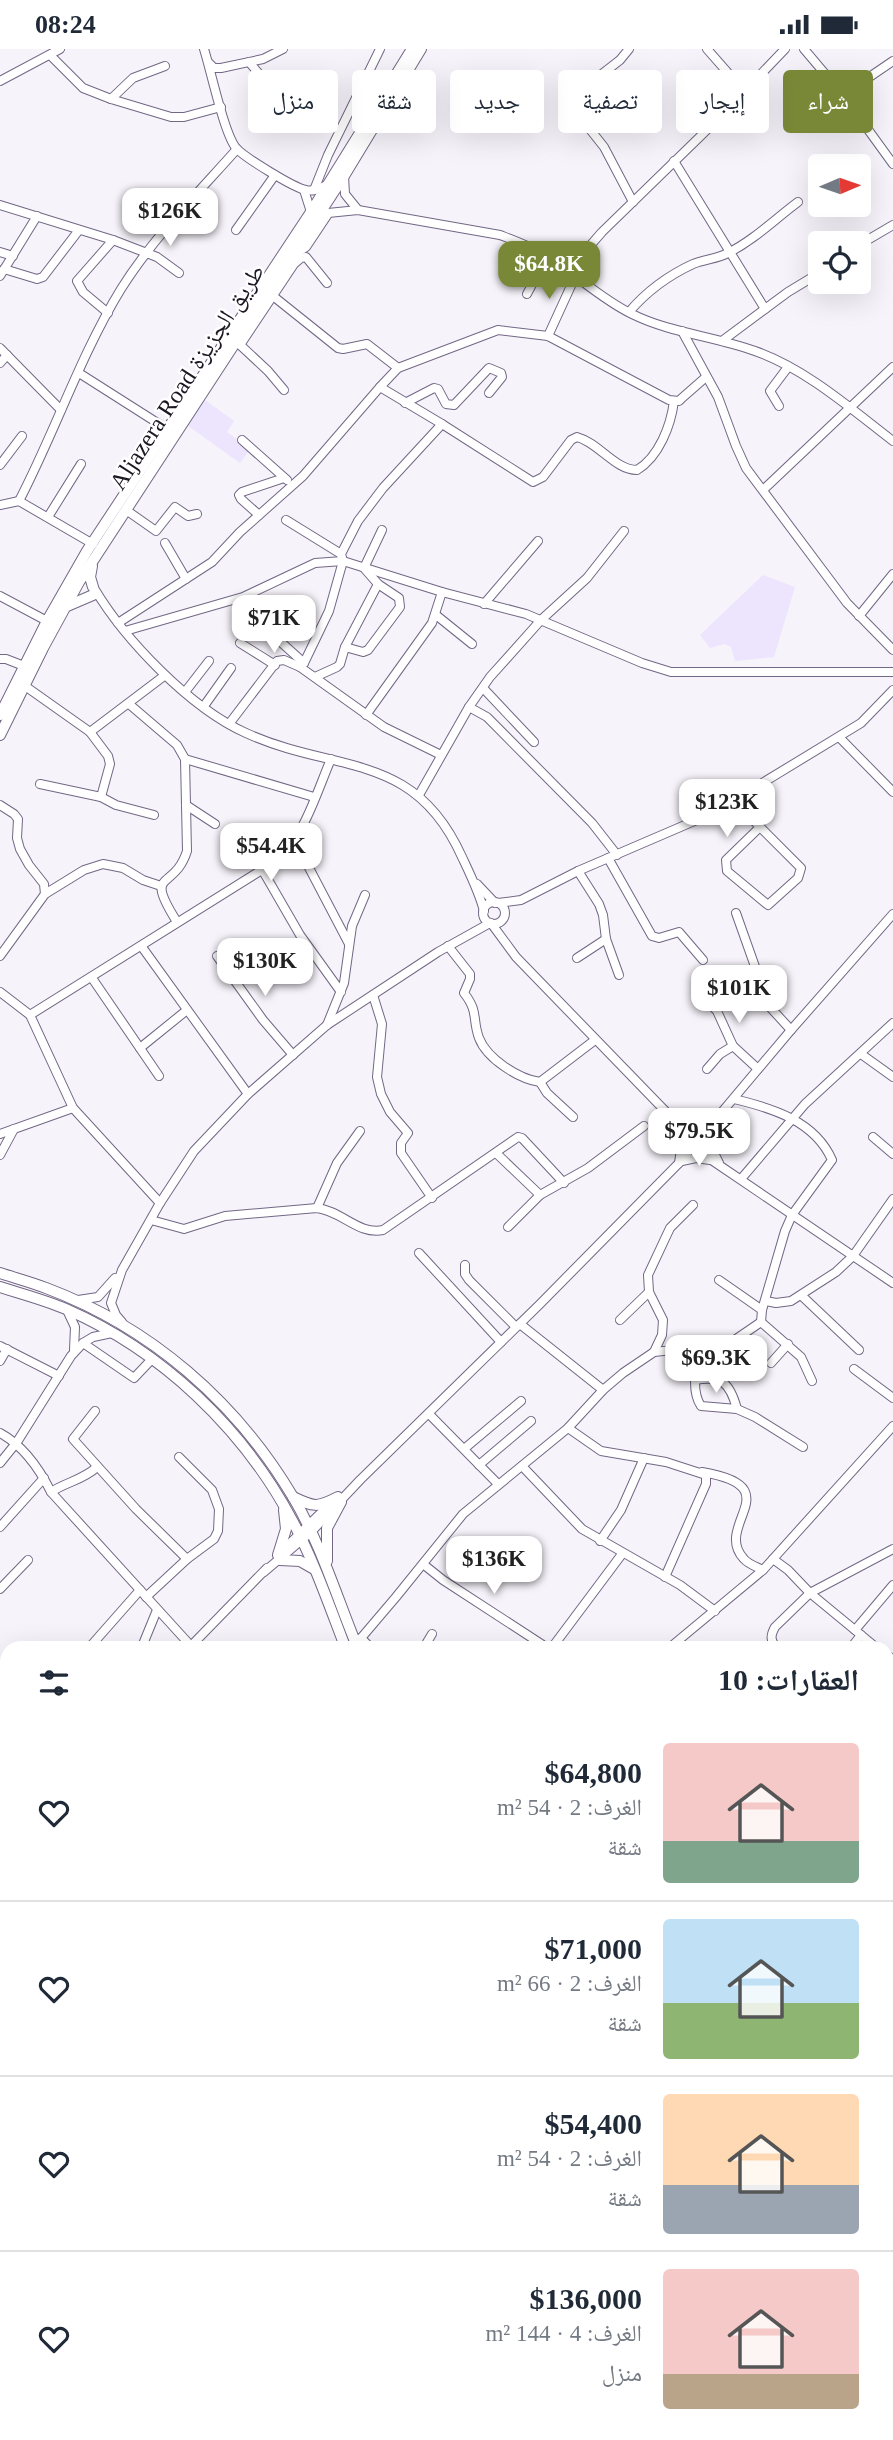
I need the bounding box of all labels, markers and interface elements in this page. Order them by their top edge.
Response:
text: 08:24 [35,10,96,39]
chip: منزل [248,70,338,133]
chip: شقة [352,70,436,133]
chip: جديد [450,70,544,133]
chip: تصفية [558,70,662,133]
chip: إيجار [676,70,769,133]
chip: شراء [783,70,873,133]
north arrow [808,154,872,217]
map controls [808,154,871,294]
pin: $126K [121,189,219,248]
text: $126K [138,198,202,223]
button: locate [808,231,871,294]
pin: $64.8K [492,241,606,301]
text: $64.8K [514,251,584,276]
street label: Aljazera Road طريق الجزيزة [104,259,270,495]
pin: $71K [233,595,315,655]
text: $71K [248,605,300,630]
pin: $123K [678,779,776,839]
text: $123K [695,789,759,814]
pin: $54.4K [214,823,328,883]
text: $54.4K [236,833,306,858]
pin: $130K [216,939,314,998]
text: $130K [233,948,297,973]
pin: $101K [690,965,788,1025]
text: $101K [707,975,771,1000]
pin: $79.5K [642,1109,756,1168]
text: $79.5K [664,1118,734,1143]
pin: $69.3K [659,1335,773,1395]
text: $69.3K [681,1345,751,1370]
pin: $136K [445,1537,543,1596]
text: $136K [462,1546,526,1571]
text: العقارات: 10 [718,1663,859,1696]
icon: filters [35,1664,73,1702]
text: $64,800 [545,1756,642,1789]
icon: home [719,1771,803,1855]
icon: heart [35,1794,73,1832]
text: الغرف: 2 · 54 m² [497,1795,642,1820]
text: شقة [608,1835,642,1860]
text: $71,000 [545,1932,642,1965]
icon: home [719,1947,803,2031]
icon: heart [35,1970,73,2008]
text: الغرف: 2 · 66 m² [497,1971,642,1996]
text: شقة [608,2011,642,2036]
text: $54,400 [545,2107,642,2140]
icon: home [719,2122,803,2206]
icon: heart [35,2145,73,2183]
text: الغرف: 2 · 54 m² [497,2146,642,2171]
text: شقة [608,2186,642,2211]
text: $136,000 [530,2282,642,2315]
icon: home [719,2297,803,2381]
icon: heart [35,2320,73,2358]
text: الغرف: 4 · 144 m² [485,2321,642,2346]
text: منزل [602,2361,642,2386]

